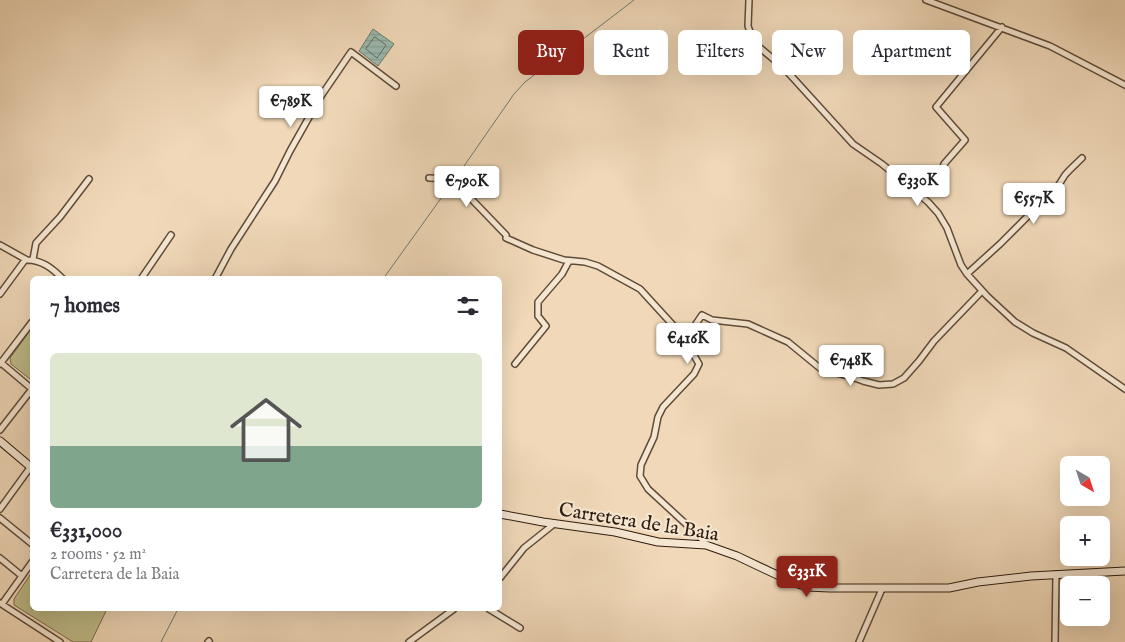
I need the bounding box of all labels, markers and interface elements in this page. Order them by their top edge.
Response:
chip: Buy [518,30,584,75]
chip: Rent [594,30,668,75]
chip: Filters [678,30,762,75]
chip: New [772,30,843,75]
chip: Apartment [853,30,970,75]
pin: €789K [256,86,326,128]
text: €789K [270,92,312,112]
pin: €330K [883,164,953,207]
pin: €790K [432,166,502,208]
text: €330K [898,171,938,191]
text: €790K [445,172,489,192]
pin: €557K [999,182,1069,225]
text: €557K [1014,189,1054,209]
icon: filters [454,292,482,320]
text: 7 homes [50,293,120,320]
pin: €416K [653,322,723,365]
text: €416K [667,329,709,349]
pin: €748K [816,344,886,387]
text: €748K [830,351,872,371]
icon: home [221,385,311,475]
north arrow [1060,456,1110,506]
map controls [1060,456,1110,626]
street label: Carretera de la Baia [557,497,721,548]
button: + [1060,516,1110,566]
text: €331,000 [50,518,122,545]
text: 2 rooms · 52 m² [50,545,146,565]
pin: €331K [772,556,842,598]
text: €331K [788,562,826,582]
text: Carretera de la Baia [50,565,179,585]
button: − [1060,576,1110,626]

